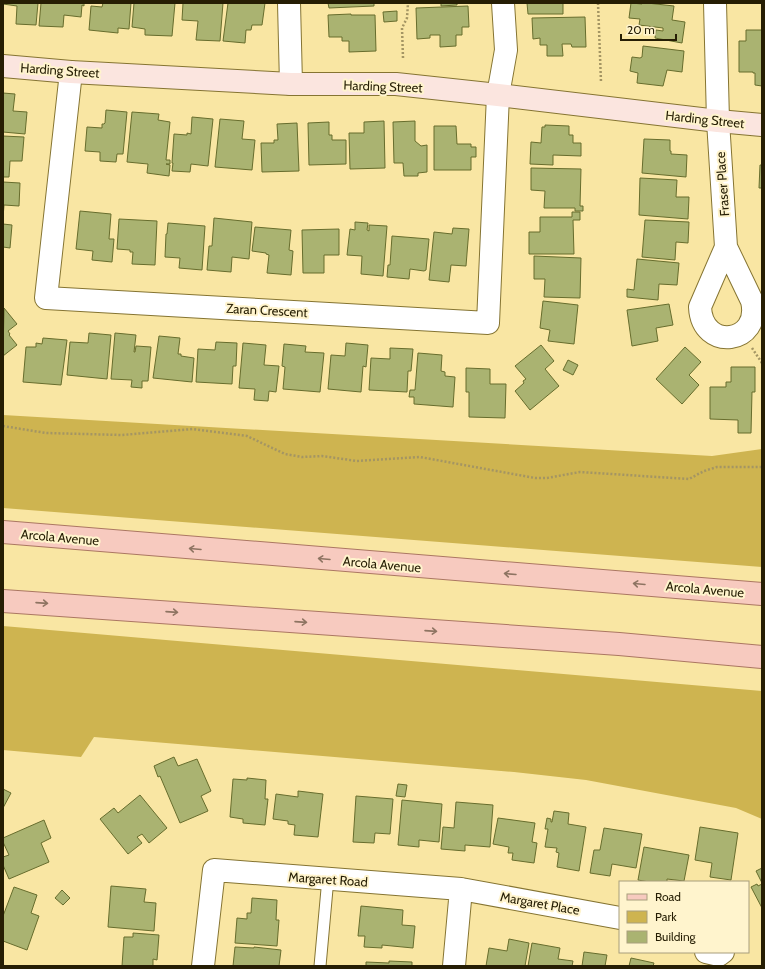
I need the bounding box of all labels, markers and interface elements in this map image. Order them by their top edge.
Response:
scale bar [621,16,676,42]
text: 20 m [627,22,655,37]
street label: Harding Street [20,59,101,81]
street label: Harding Street [343,77,424,95]
street label: Harding Street [665,107,746,131]
street label: Fraser Place [712,151,732,217]
street label: Zaran Crescent [226,300,309,320]
street label: Arcola Avenue [20,526,100,548]
one-way arrow [189,545,202,552]
street label: Arcola Avenue [342,553,422,575]
one-way arrow [318,555,331,562]
one-way arrow [504,570,517,577]
street label: Arcola Avenue [665,578,745,600]
one-way arrow [633,580,646,588]
one-way arrow [35,600,48,607]
one-way arrow [165,609,178,616]
one-way arrow [294,618,307,625]
one-way arrow [424,627,437,634]
street label: Margaret Road [288,868,368,890]
legend [619,881,749,953]
street label: Margaret Place [499,888,581,918]
text: Road [655,889,681,904]
text: Park [655,909,677,924]
text: Building [655,929,697,944]

